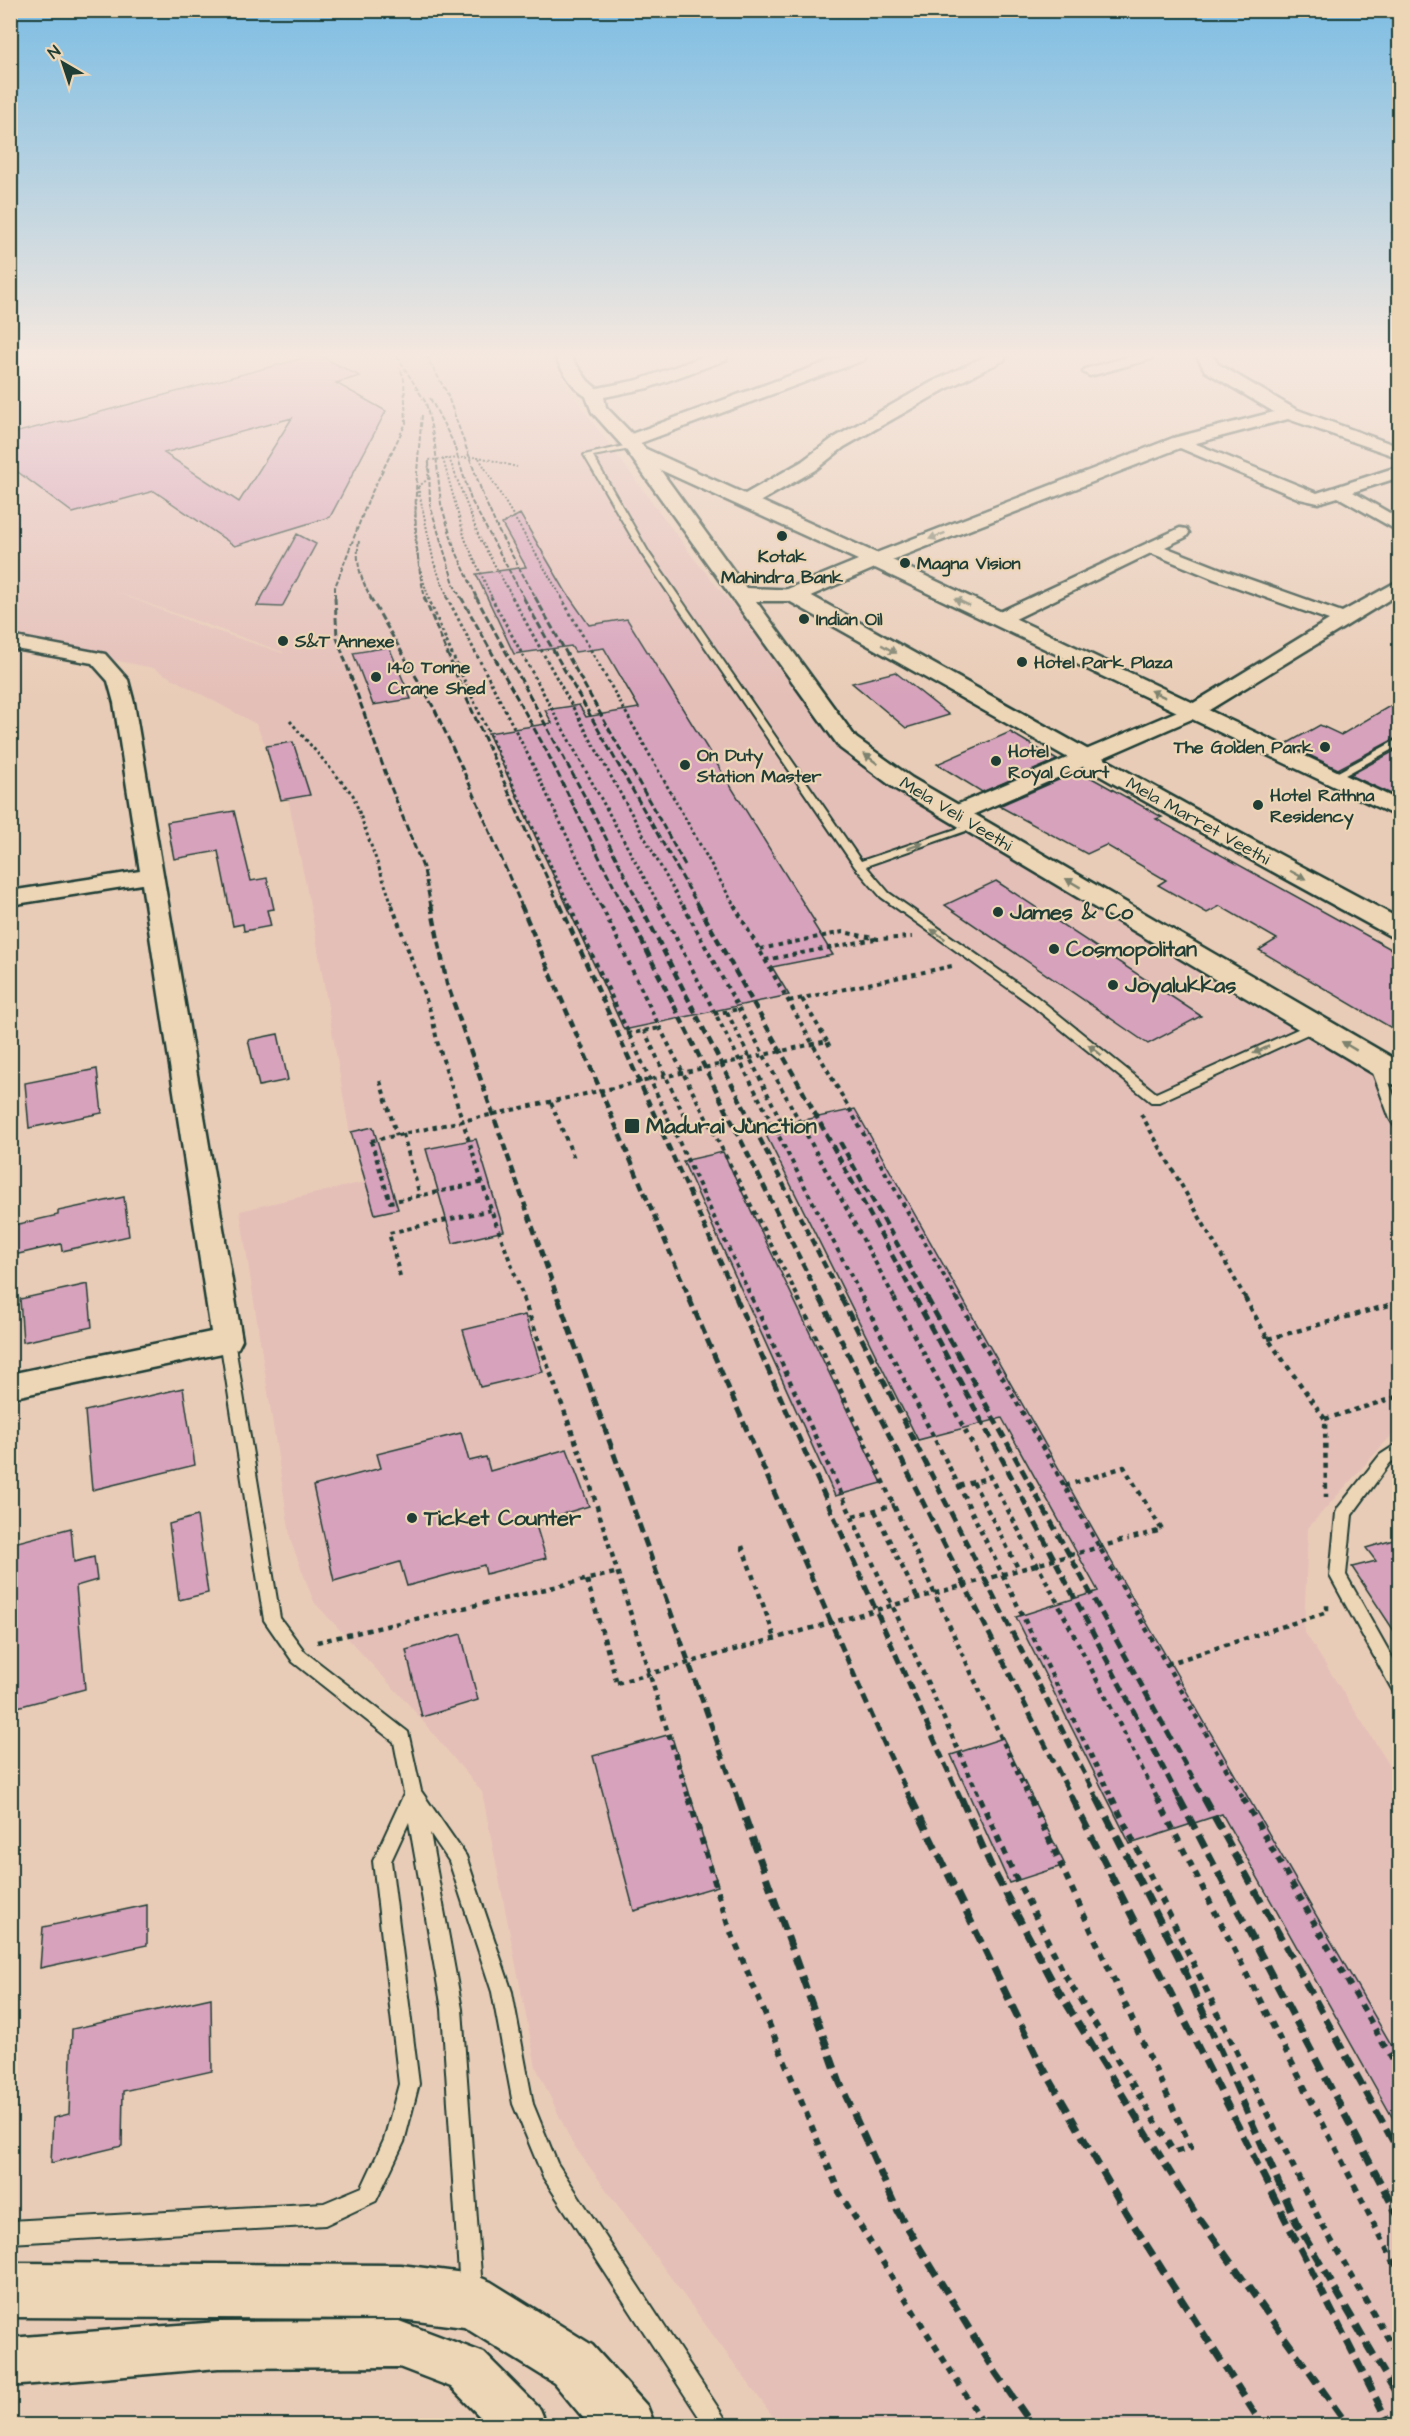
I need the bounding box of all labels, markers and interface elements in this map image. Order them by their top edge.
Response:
north arrow [33,33,93,93]
text: N [43,40,65,64]
marker: Kotak Mahindra Bank [775,529,789,543]
one-way arrow [927,532,945,542]
place label: Kotak Mahindra Bank [721,544,844,590]
place label: Magna Vision [917,551,1021,577]
marker: Magna Vision [898,556,912,570]
one-way arrow [954,597,971,606]
place label: Indian Oil [816,607,883,632]
marker: Indian Oil [797,612,811,626]
place label: S&T Annexe [294,629,395,654]
marker: S&T Annexe [276,634,290,648]
one-way arrow [881,644,898,654]
place label: Hotel Park Plaza [1034,650,1173,675]
place label: 140 Tonne Crane Shed [388,655,486,701]
marker: Hotel Park Plaza [1015,655,1029,669]
marker: 140 Tonne Crane Shed [369,670,383,684]
one-way arrow [1149,690,1166,699]
place label: The Golden Park [1173,735,1314,760]
place label: Hotel Royal Court [1008,739,1110,786]
marker: The Golden Park [1318,740,1332,754]
place label: On Duty Station Master [696,743,821,789]
one-way arrow [863,754,878,766]
marker: Hotel Royal Court [989,754,1003,768]
marker: On Duty Station Master [678,758,692,772]
street label: Mela Veli Veethi [895,771,1017,858]
street label: Mela Marret Veethi [1121,771,1275,871]
place label: Hotel Rathna Residency [1270,783,1375,830]
marker: Hotel Rathna Residency [1251,798,1265,812]
one-way arrow [906,841,924,851]
one-way arrow [1290,870,1307,880]
one-way arrow [1065,878,1081,889]
place label: James & Co [1009,897,1134,928]
marker: James & Co [991,905,1005,919]
one-way arrow [931,928,947,940]
place label: Cosmopolitan [1066,934,1197,965]
marker: Cosmopolitan [1047,942,1061,956]
place label: Joyalukkas [1124,970,1236,1003]
marker: Joyalukkas [1106,978,1120,992]
one-way arrow [1341,1041,1357,1052]
one-way arrow [1087,1044,1103,1057]
one-way arrow [1252,1045,1270,1055]
place label: Madurai Junction [646,1111,817,1142]
marker: Madurai Junction [623,1117,641,1135]
place label: Ticket Counter [423,1503,582,1534]
marker: Ticket Counter [405,1511,419,1525]

